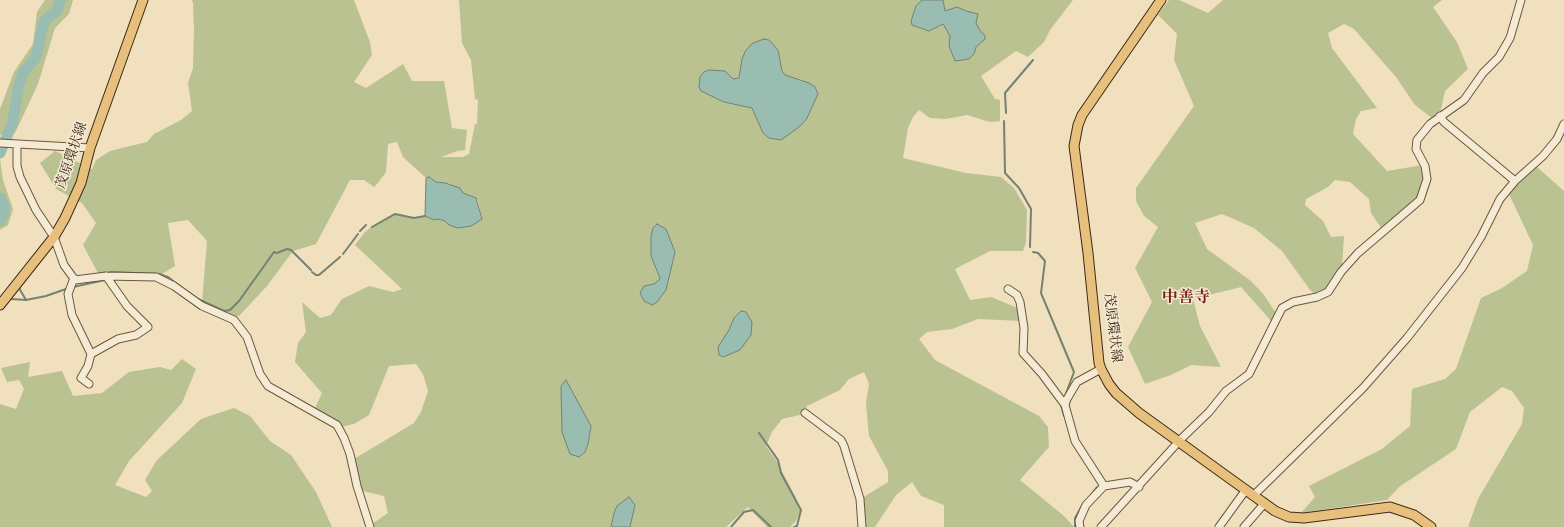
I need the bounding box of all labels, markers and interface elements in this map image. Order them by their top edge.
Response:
street label: 茂原環状線 [54,120,92,192]
district label: 中善寺 [1162,289,1210,309]
street label: 茂原環状線 [1098,292,1124,364]

